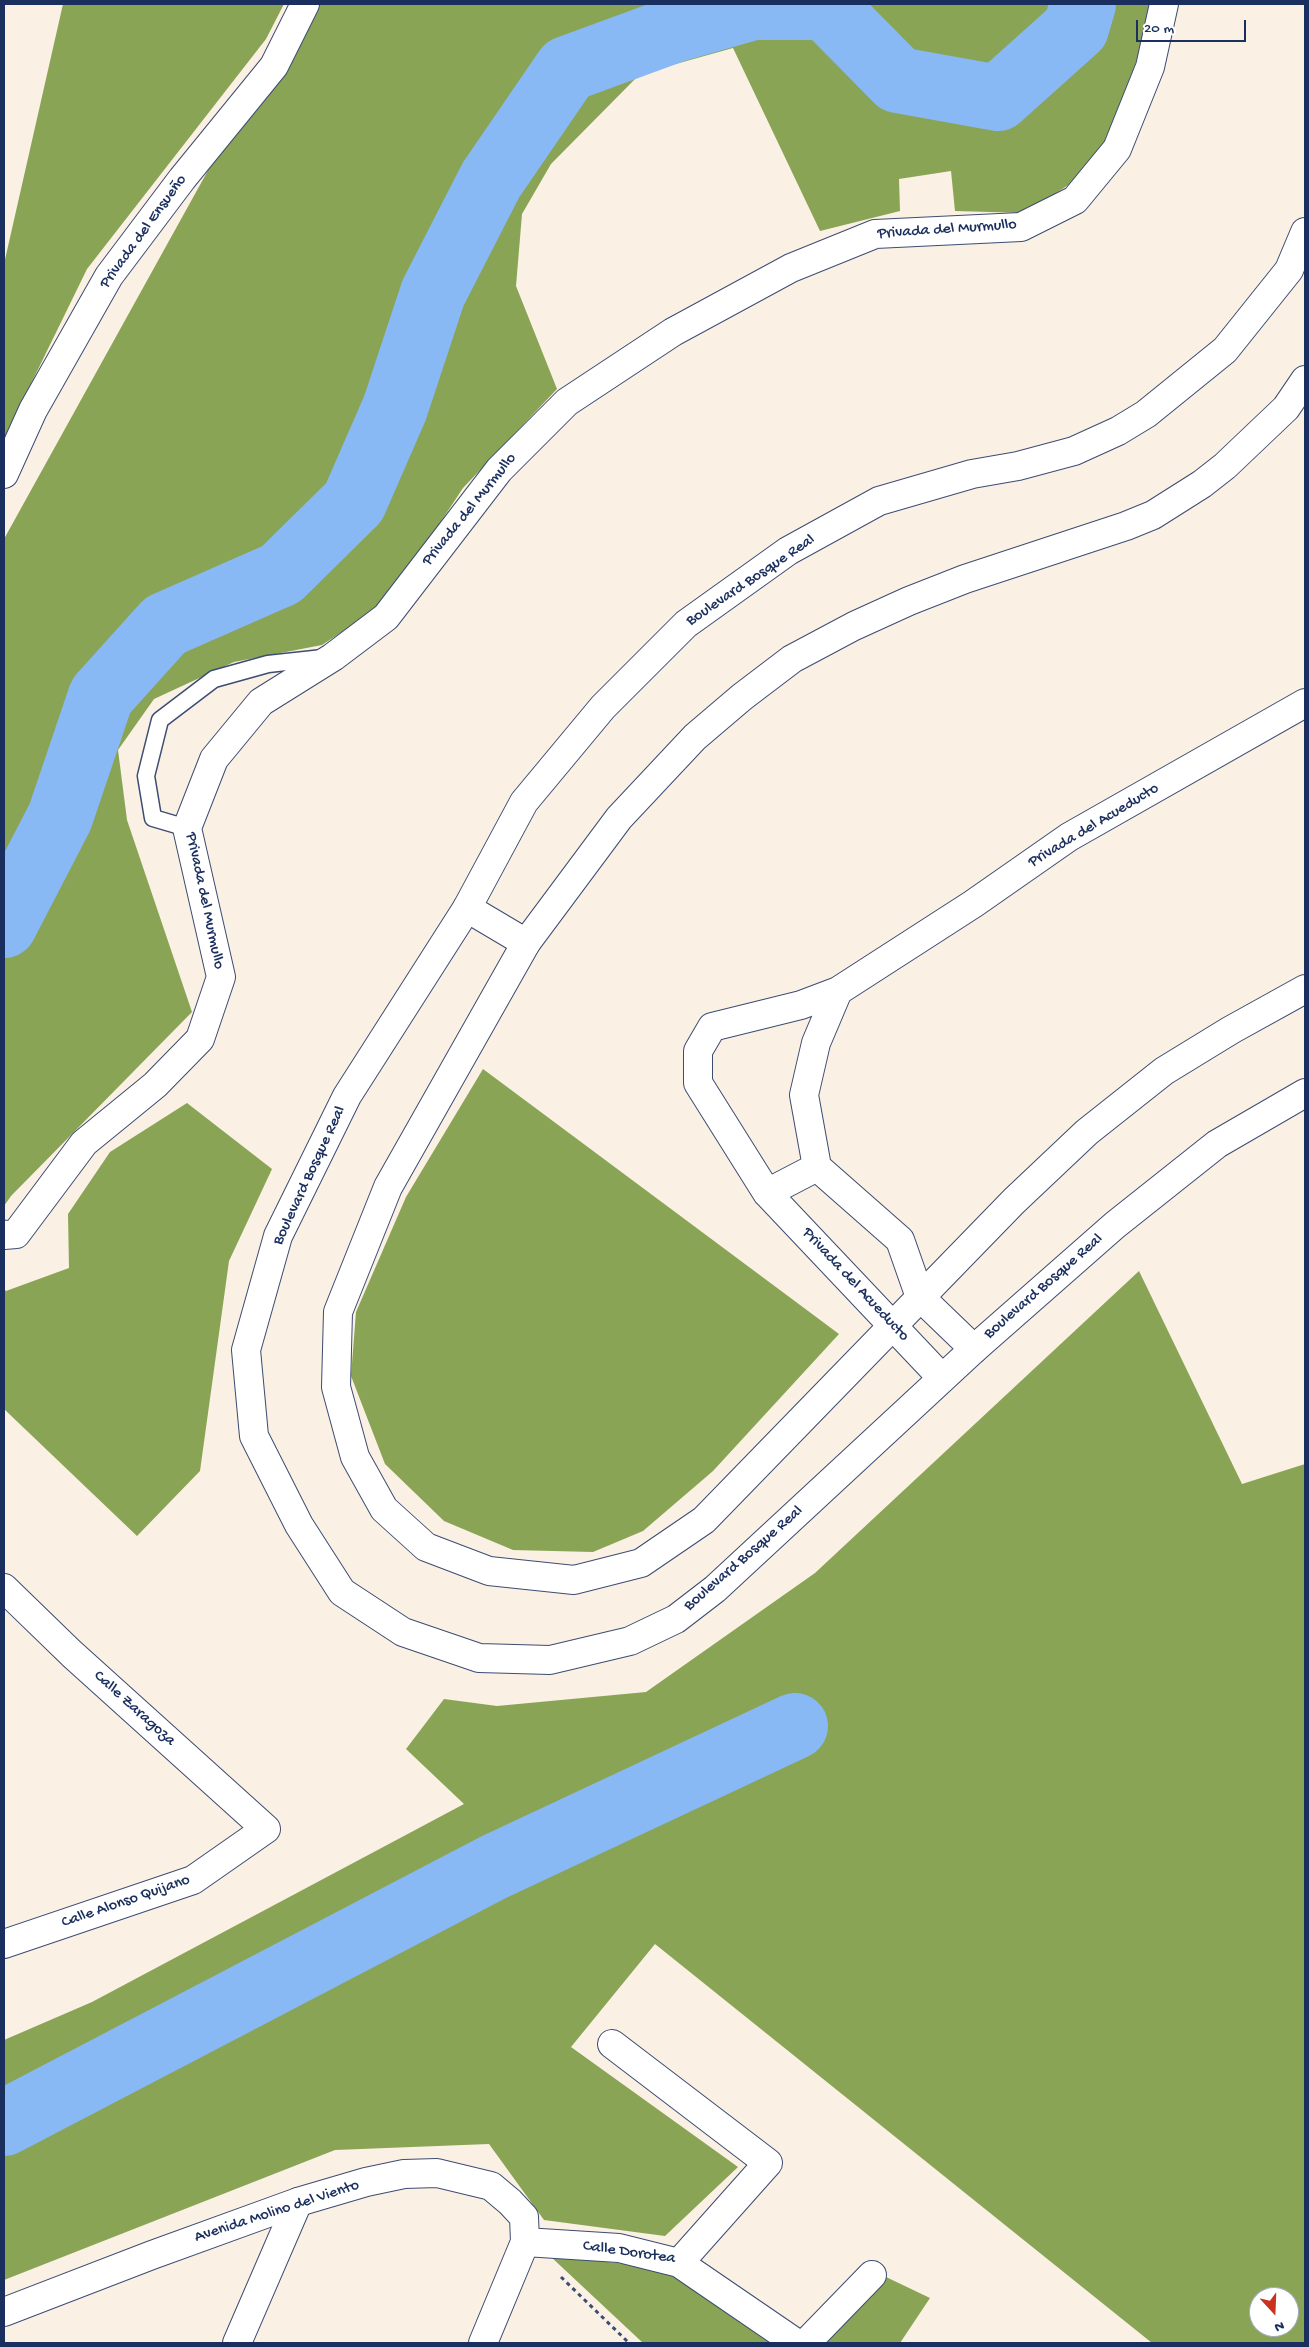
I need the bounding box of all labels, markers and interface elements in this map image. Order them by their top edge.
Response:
scale bar [1139,10,1249,42]
text: 20 m [1144,20,1174,38]
street label: Privada del Ensueño [96,171,192,293]
street label: Privada del Murmullo [877,216,1017,244]
street label: Privada del Murmullo [419,450,521,570]
street label: Boulevard Bosque Real [683,531,819,631]
street label: Privada del Acueducto [1025,779,1163,873]
street label: Privada del Murmullo [180,831,228,971]
street label: Boulevard Bosque Real [269,1103,351,1249]
street label: Privada del Acueducto [797,1224,913,1346]
street label: Boulevard Bosque Real [981,1230,1107,1344]
street label: Boulevard Bosque Real [681,1502,807,1616]
street label: Calle Zaragoza [89,1667,179,1751]
street label: Calle Alonso Quijano [59,1871,193,1933]
street label: Avenida Molino del Viento [192,2176,362,2248]
street label: Calle Dorotea [582,2237,676,2269]
north arrow [1249,2287,1299,2337]
text: N [1272,2316,1286,2335]

